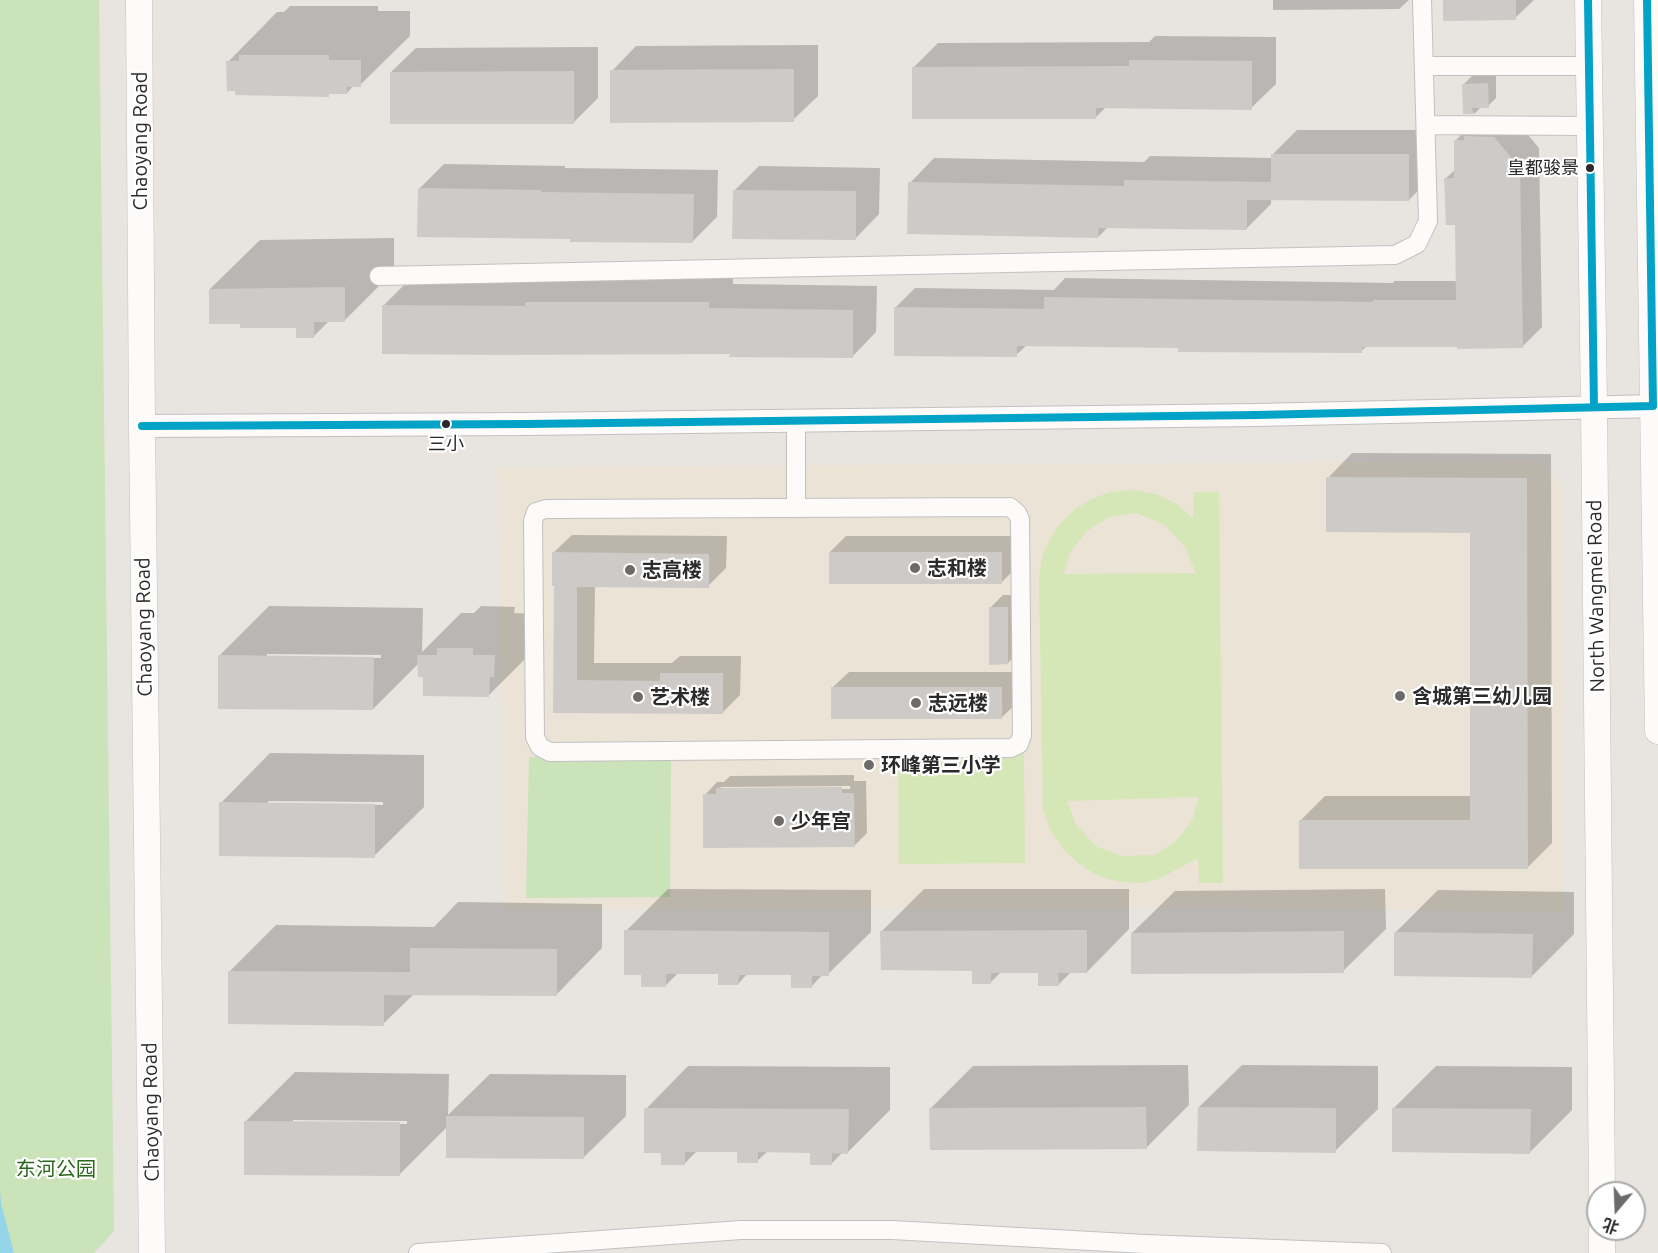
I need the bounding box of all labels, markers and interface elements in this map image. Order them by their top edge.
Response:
street label: Chaoyang Road [128,71,152,211]
place label: 皇都骏景 [1507,157,1579,179]
marker: 皇都骏景 [1584,162,1596,174]
marker: 三小 [440,418,452,430]
place label: 三小 [428,433,464,455]
street label: North Wangmei Road [1582,500,1610,692]
place label: 志和楼 [927,556,987,580]
street label: Chaoyang Road [131,557,157,697]
place label: 志高楼 [642,558,702,582]
marker: 志和楼 [908,561,922,575]
marker: 志高楼 [623,563,637,577]
place label: 含城第三幼儿园 [1412,684,1552,708]
place label: 艺术楼 [650,685,710,709]
marker: 含城第三幼儿园 [1393,689,1407,703]
marker: 艺术楼 [631,690,645,704]
place label: 志远楼 [928,691,988,715]
marker: 志远楼 [909,696,923,710]
place label: 环峰第三小学 [881,753,1001,777]
marker: 环峰第三小学 [862,758,876,772]
place label: 少年宫 [791,809,851,833]
marker: 少年宫 [772,814,786,828]
street label: Chaoyang Road [138,1042,164,1182]
park label: 东河公园 [16,1157,96,1181]
north arrow [1586,1181,1646,1241]
text: 北 [1600,1215,1621,1237]

